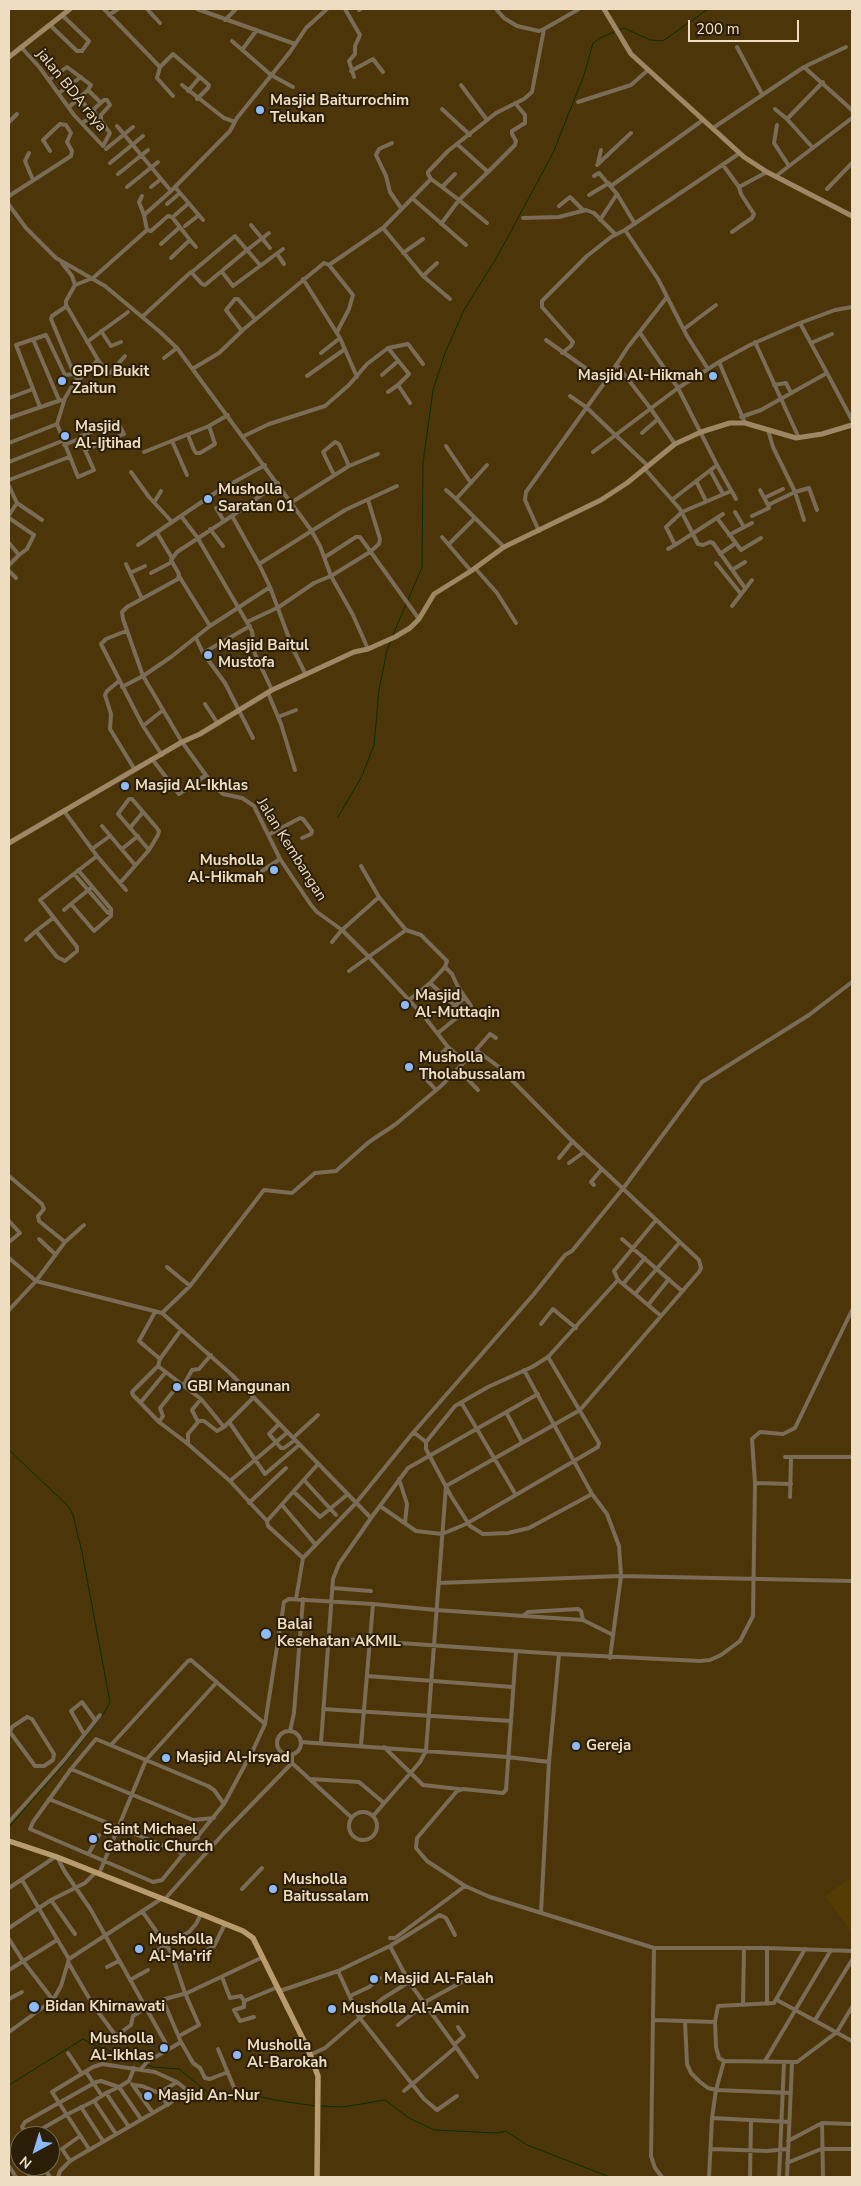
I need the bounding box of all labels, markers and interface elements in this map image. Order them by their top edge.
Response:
scale bar [691,10,802,42]
text: 200 m [696,19,740,39]
street label: jalan BDA raya [32,46,110,136]
place label: Masjid Baiturrochim Telukan [270,92,409,127]
marker: Masjid Baiturrochim Telukan [254,104,266,116]
place label: GPDI Bukit Zaitun [72,363,149,398]
place label: Masjid Al-Hikmah [578,367,703,385]
marker: Masjid Al-Hikmah [707,370,719,382]
marker: GPDI Bukit Zaitun [56,375,68,387]
place label: Masjid Al-Ijtihad [75,418,141,453]
marker: Masjid Al-Ijtihad [59,430,71,442]
place label: Musholla Saratan 01 [218,481,294,516]
marker: Musholla Saratan 01 [202,493,214,505]
place label: Masjid Baitul Mustofa [218,637,309,672]
marker: Masjid Baitul Mustofa [202,649,214,661]
place label: Masjid Al-Ikhlas [135,777,248,795]
marker: Masjid Al-Ikhlas [119,780,131,792]
street label: Jalan Kembangan [252,795,330,905]
place label: Musholla Al-Hikmah [188,852,264,887]
marker: Musholla Al-Hikmah [268,864,280,876]
place label: Masjid Al-Muttaqin [415,987,500,1022]
marker: Masjid Al-Muttaqin [399,999,411,1011]
place label: Musholla Tholabussalam [419,1049,525,1084]
marker: Musholla Tholabussalam [403,1061,415,1073]
place label: GBI Mangunan [187,1378,290,1396]
marker: GBI Mangunan [171,1381,183,1393]
place label: Balai Kesehatan AKMIL [277,1616,401,1651]
marker: Balai Kesehatan AKMIL [259,1627,273,1641]
place label: Gereja [586,1737,631,1755]
marker: Gereja [570,1740,582,1752]
place label: Masjid Al-Irsyad [176,1749,290,1767]
marker: Masjid Al-Irsyad [160,1752,172,1764]
place label: Saint Michael Catholic Church [103,1821,213,1856]
marker: Saint Michael Catholic Church [87,1833,99,1845]
place label: Musholla Baitussalam [283,1871,369,1906]
marker: Musholla Baitussalam [267,1883,279,1895]
place label: Musholla Al-Ma'rif [149,1931,213,1966]
marker: Musholla Al-Ma'rif [133,1943,145,1955]
place label: Masjid Al-Falah [384,1970,494,1988]
marker: Masjid Al-Falah [368,1973,380,1985]
place label: Bidan Khirnawati [45,1998,165,2016]
marker: Bidan Khirnawati [27,2000,41,2014]
place label: Musholla Al-Amin [342,2000,469,2018]
marker: Musholla Al-Amin [326,2003,338,2015]
place label: Musholla Al-Ikhlas [90,2030,154,2065]
place label: Musholla Al-Barokah [247,2037,327,2072]
marker: Musholla Al-Ikhlas [158,2042,170,2054]
marker: Musholla Al-Barokah [231,2049,243,2061]
place label: Masjid An-Nur [158,2087,260,2105]
marker: Masjid An-Nur [142,2090,154,2102]
north arrow [10,2126,60,2176]
text: N [16,2152,36,2173]

